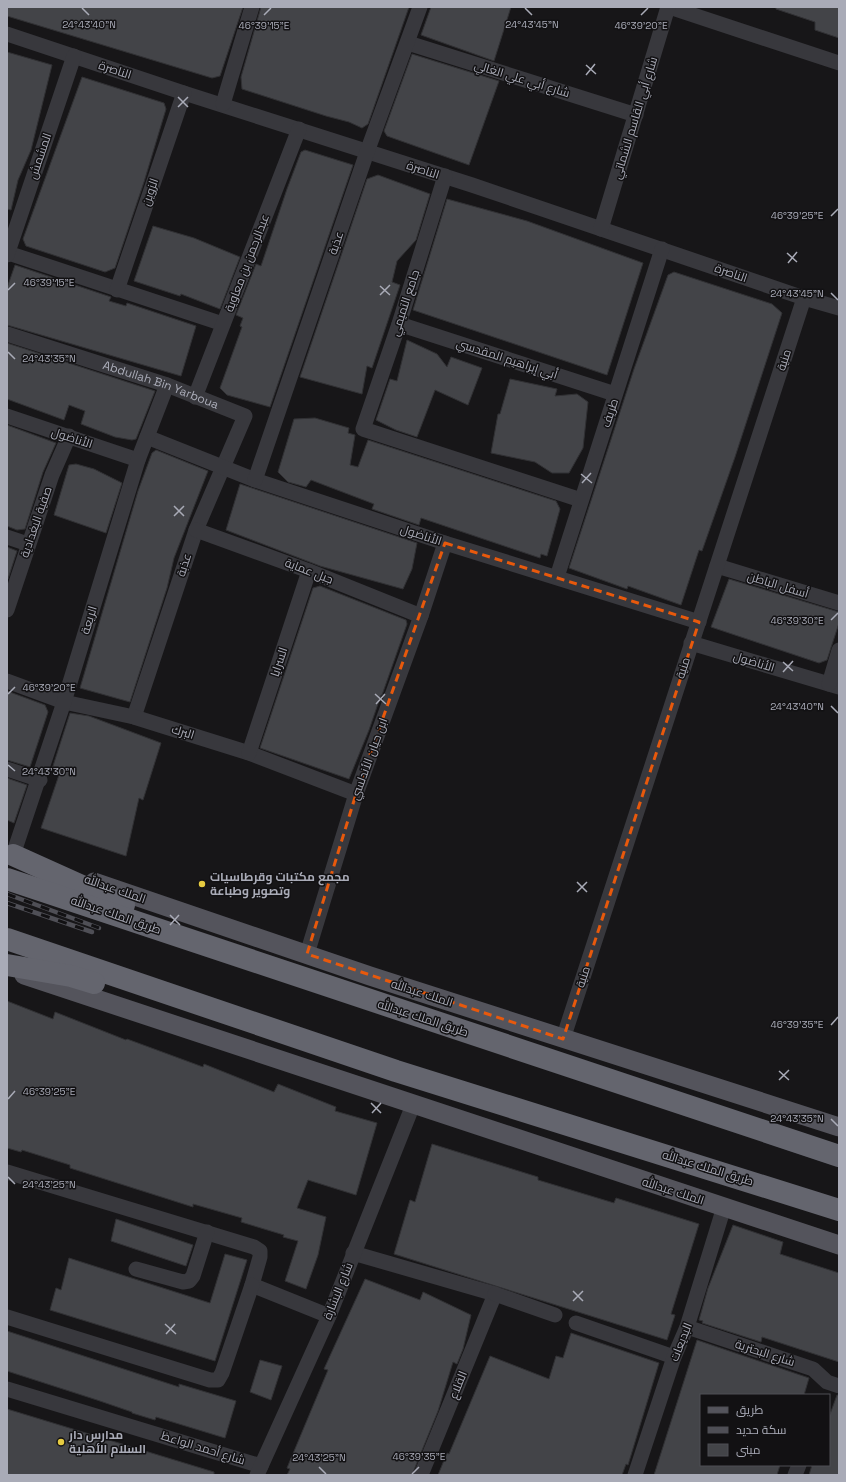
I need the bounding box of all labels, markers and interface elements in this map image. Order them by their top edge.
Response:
text: 24°43'40"N [62,18,116,31]
text: 24°43'45"N [505,18,559,31]
text: 46°39'15"E [239,19,290,32]
text: 46°39'20"E [614,19,668,32]
street label: شارع أبي القاسم الشماتي [609,55,663,182]
street label: الناصرة [97,57,133,83]
street label: شارع أبي علي الغالي [472,57,572,103]
street label: المشمش [25,131,55,181]
street label: الناصرة [405,157,441,183]
street label: الزوين [138,176,162,208]
text: 46°39'25"E [771,209,824,222]
street label: عبدالرحمن بن معاوية [221,212,273,314]
street label: عذبة [325,229,347,257]
street label: الناصرة [712,260,750,286]
street label: جامع التميمي [387,268,425,339]
text: 46°39'15"E [24,276,75,289]
text: 24°43'45"N [770,287,824,300]
street label: أبي إبراهيم المقدسي [454,335,560,385]
street label: منية [773,347,795,373]
text: 24°43'35"N [22,352,76,365]
street label: Abdullah Bin Yarboua [101,357,221,413]
street label: طريف [598,396,622,429]
street label: الأناضول [49,424,95,452]
street label: صفية البغدادية [16,484,56,560]
street label: الأناضول [398,521,444,549]
street label: عذبة [173,551,195,579]
street label: جبل عماية [283,554,335,588]
street label: أسفل الباطن [745,568,811,602]
street label: الريعة [77,604,101,636]
text: 46°39'30"E [770,614,824,627]
street label: السرايا [267,645,291,679]
street label: الأناضول [731,648,777,676]
street label: منية [672,655,694,681]
text: 46°39'20"E [22,681,76,694]
text: 24°43'40"N [770,700,824,713]
street label: ابن حيان الأندلسي [347,716,393,803]
street label: البرك [170,721,196,743]
text: 24°43'30"N [22,765,76,778]
place label: مجمع مكتبات وقرطاسيات وتصوير وطباعة [210,869,350,899]
street label: الملك عبدالله [82,871,148,907]
marker: مجمع مكتبات وقرطاسيات وتصوير وطباعة [197,879,207,889]
street label: طريق الملك عبدالله [69,892,163,938]
street label: منية [572,964,594,990]
street label: الملك عبدالله [389,975,455,1011]
street label: طريق الملك عبدالله [376,996,471,1040]
text: 46°39'35"E [771,1018,824,1031]
text: 46°39'25"E [23,1085,76,1098]
text: 24°43'35"N [770,1112,824,1125]
street label: طريق الملك عبدالله [660,1147,756,1190]
street label: الملك عبدالله [640,1173,706,1209]
text: 24°43'25"N [22,1178,76,1191]
street label: شارع البشارة [319,1260,357,1322]
street label: البديعات [666,1320,696,1364]
street label: شارع البحترية [733,1336,797,1370]
street label: القلاع [445,1369,471,1401]
legend [700,1394,830,1466]
text: طريق [736,1402,764,1418]
text: سكة حديد [736,1422,787,1438]
place label: مدارس دار السلام الأهلية [68,1427,146,1457]
street label: شارع أحمد الواعظ [159,1428,247,1468]
marker: مدارس دار السلام الأهلية [56,1437,66,1447]
text: مبنى [736,1442,761,1458]
text: 46°39'35"E [393,1450,446,1463]
text: 24°43'25"N [292,1451,346,1464]

